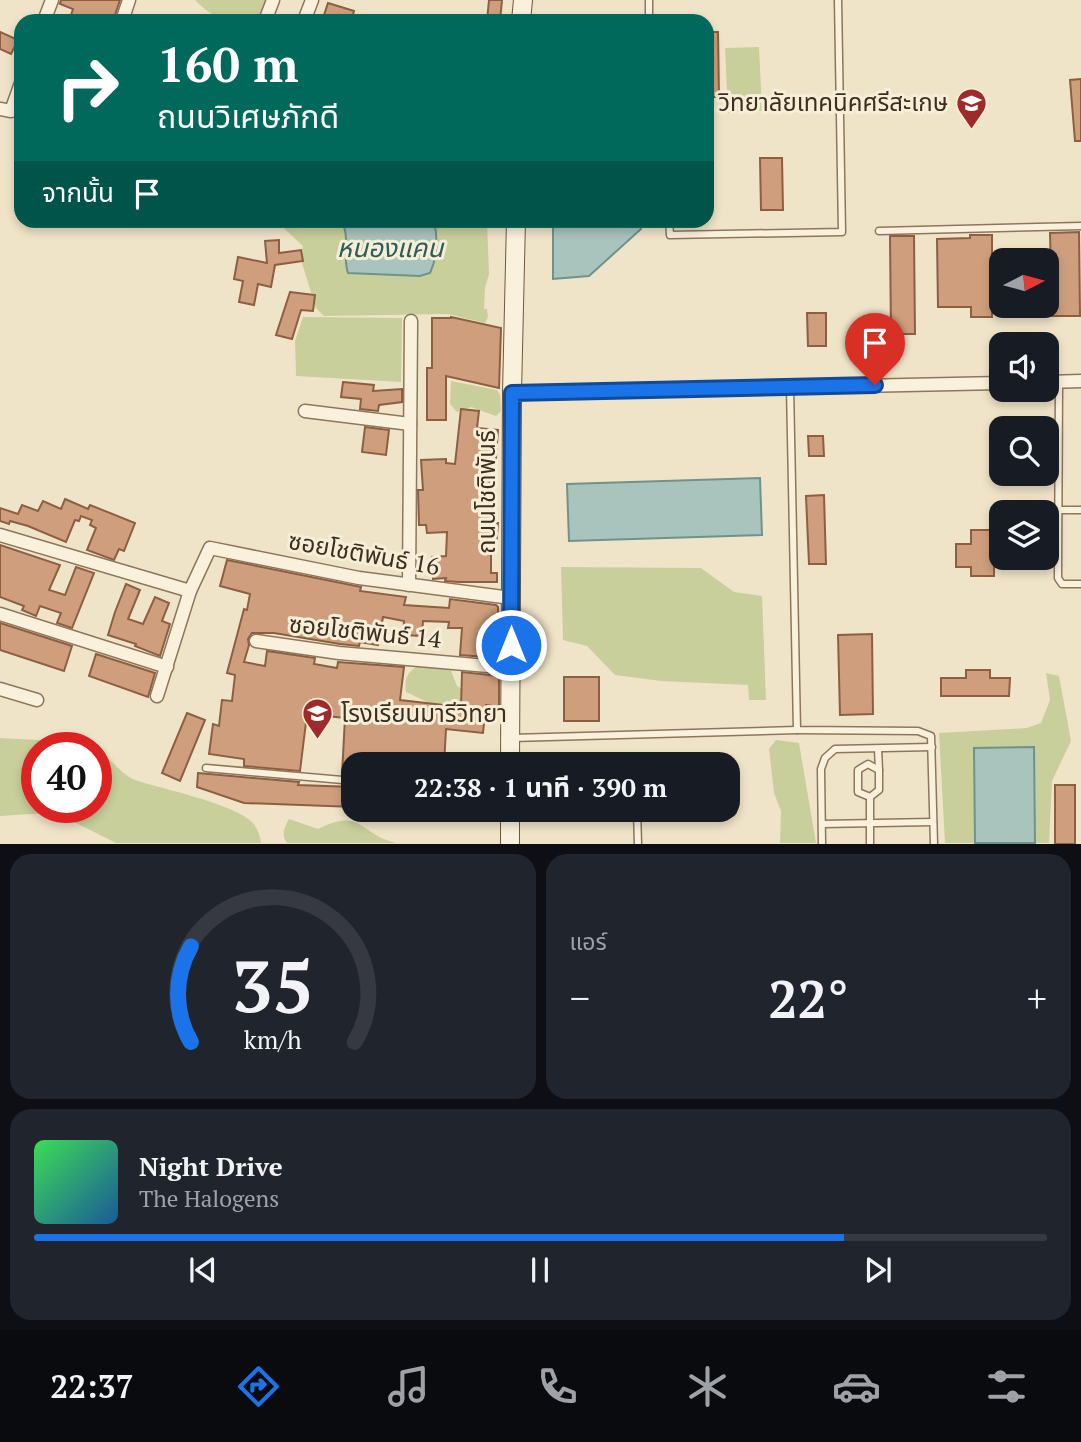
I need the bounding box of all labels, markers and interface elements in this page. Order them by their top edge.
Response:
text: 160 m [157,31,299,96]
icon: right [42,42,133,133]
place label: วิทยาลัยเทคนิคศรีสะเกษ [717,86,948,118]
school or university icon: วิทยาลัยเทคนิคศรีสะเกษ [954,86,988,130]
text: ถนนวิเศษภักดี [157,95,339,137]
text: จากนั้น [42,175,114,209]
icon: arrive [128,175,166,213]
water label: หนองแคน [337,230,445,264]
north arrow [989,248,1059,318]
map controls [989,248,1059,570]
pin [845,313,905,385]
icon: arrive [856,324,894,362]
button: sound [989,332,1059,402]
button: search [989,416,1059,486]
street label: ถนนโชติพันธ์ [470,430,502,554]
button: layers [989,500,1059,570]
street label: ซอยโชติพันธ์ 16 [286,524,442,582]
street label: ซอยโชติพันธ์ 14 [287,607,443,655]
position arrow [474,608,548,682]
school or university icon: โรงเรียนมารีวิทยา [301,697,335,741]
place label: โรงเรียนมารีวิทยา [341,697,507,729]
speed limit sign: 40 [21,732,112,823]
text: 22:38 · 1 นาที · 390 m [414,770,667,804]
text: แอร์ [570,926,607,957]
text: 35 [232,937,314,1034]
text: 22° [768,964,848,1033]
text: − [570,973,590,1023]
text: + [1027,973,1047,1023]
text: km/h [244,1023,302,1056]
text: Night Drive [139,1149,283,1183]
text: The Halogens [139,1183,279,1214]
icon: previous [184,1251,222,1289]
icon: pause [521,1251,559,1289]
icon: next [859,1251,897,1289]
icon: directions [234,1362,283,1411]
icon: music [384,1362,433,1411]
icon: phone [533,1362,582,1411]
icon: climate [683,1362,732,1411]
icon: car [832,1362,881,1411]
icon: filters [982,1362,1031,1411]
text: 22:37 [50,1365,134,1407]

